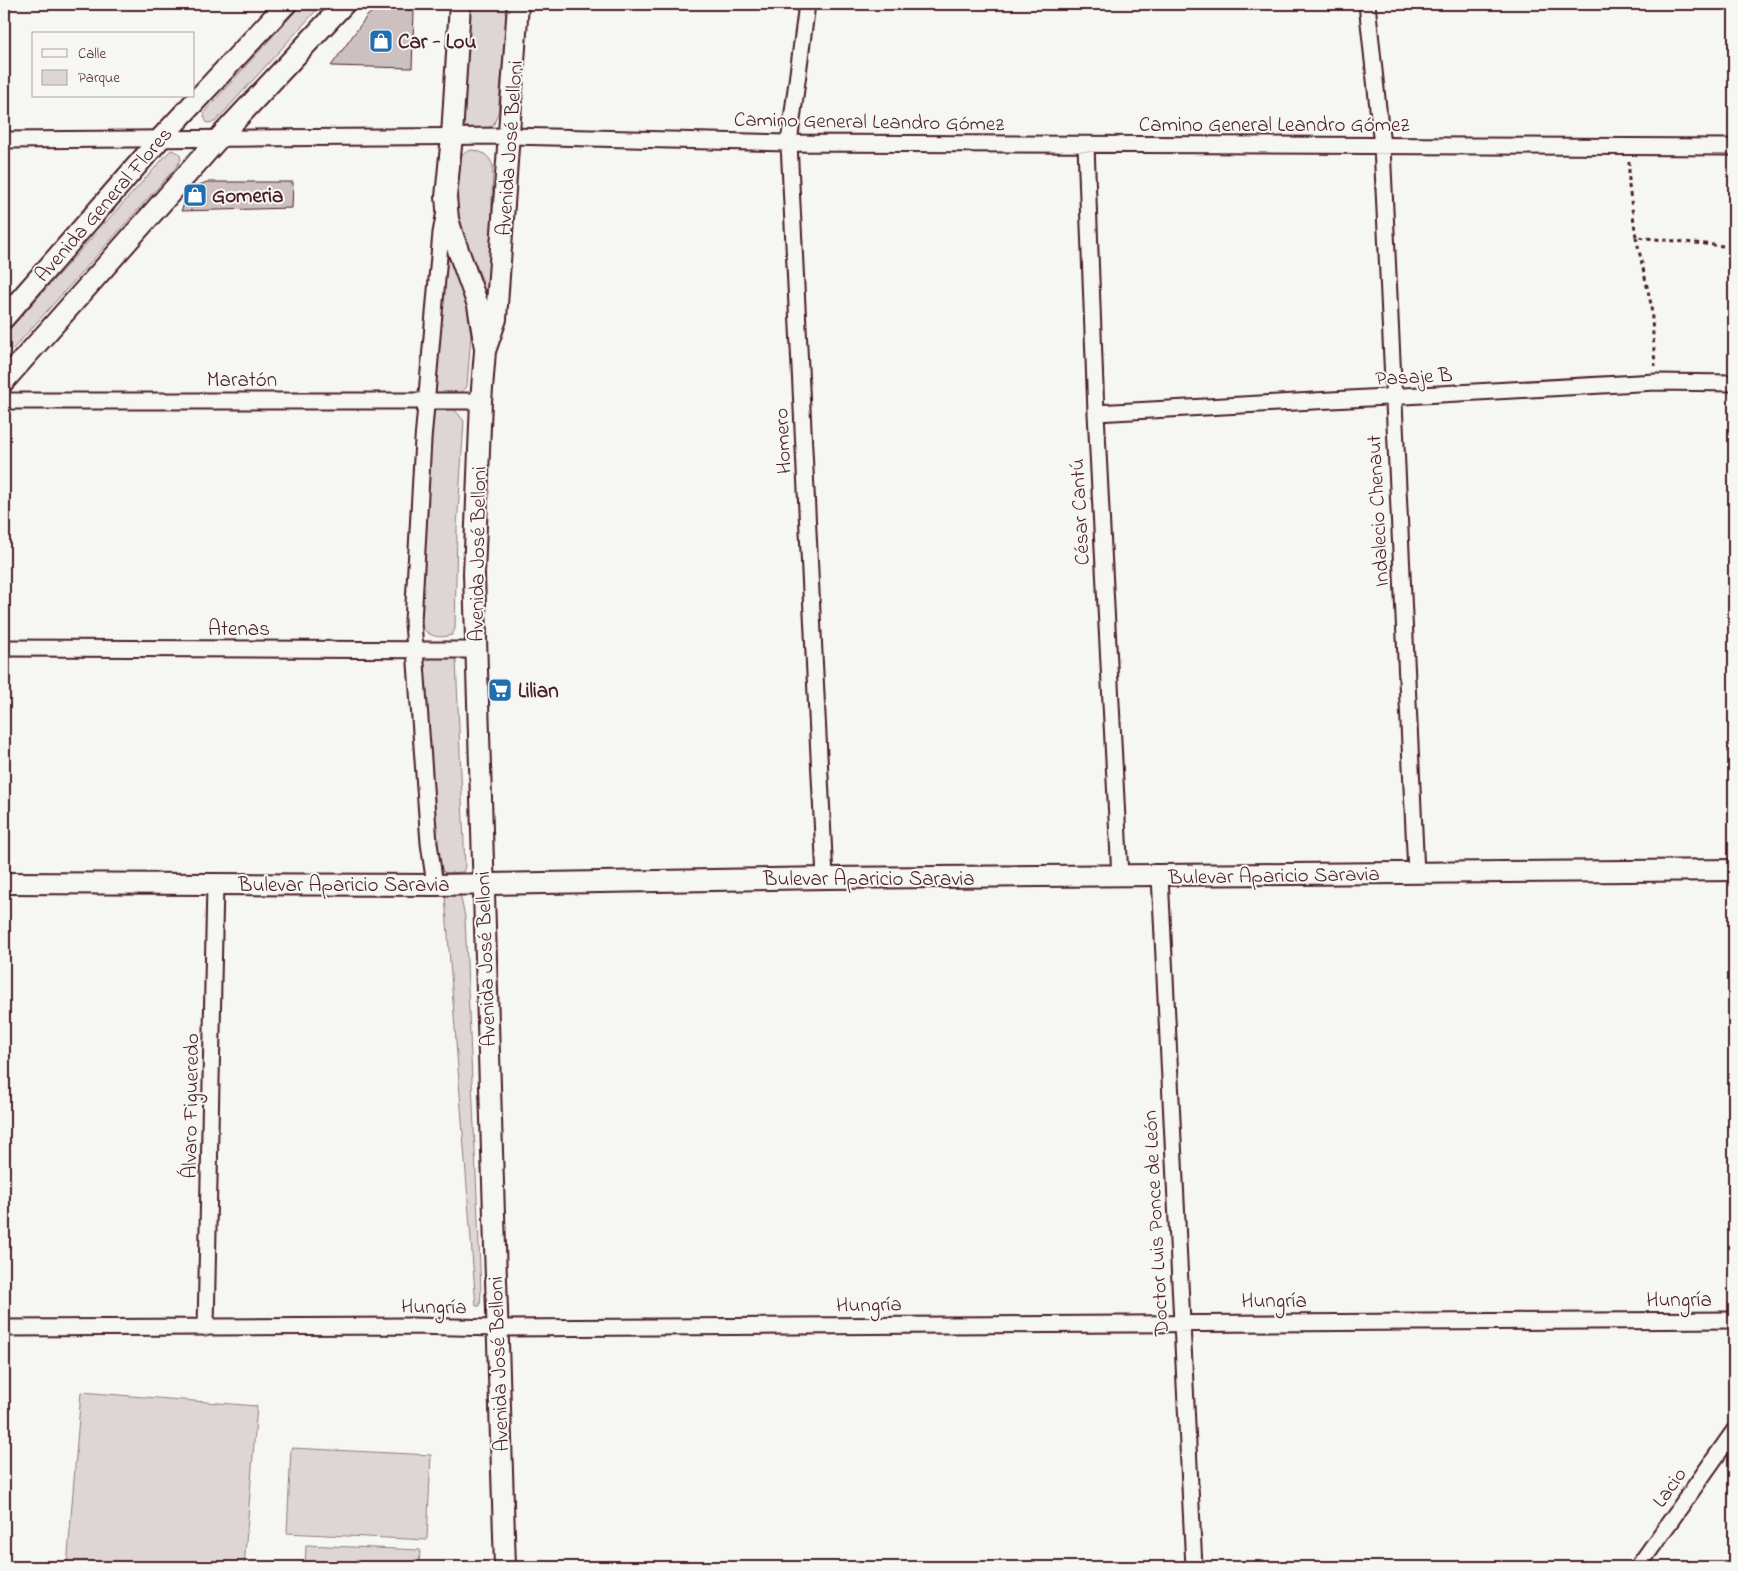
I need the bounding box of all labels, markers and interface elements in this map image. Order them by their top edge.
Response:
shop icon: Car - Lou [368,28,394,54]
place label: Car - Lou [398,28,476,58]
legend [32,32,195,98]
text: Calle [78,43,106,65]
street label: Avenida José Belloni [490,59,532,237]
text: Parque [78,67,120,89]
street label: Camino General Leandro Gómez [734,106,1005,140]
street label: Camino General Leandro Gómez [1139,111,1409,141]
street label: Avenida General Flores [28,121,181,290]
shop icon: Gomeria [182,182,208,208]
place label: Gomeria [212,182,283,212]
street label: Pasaje B [1375,361,1453,395]
street label: Maratón [207,366,277,396]
street label: Homero [767,407,801,475]
street label: Indalecio Chenaut [1360,434,1398,588]
street label: César Cantú [1063,458,1099,566]
street label: Avenida José Belloni [462,466,496,642]
street label: Atenas [208,615,270,645]
supermarket icon: Lilian [487,677,513,703]
place label: Lilian [518,677,559,707]
street label: Bulevar Aparicio Saravia [1167,860,1380,894]
street label: Bulevar Aparicio Saravia [762,865,975,895]
street label: Bulevar Aparicio Saravia [237,871,450,901]
street label: Avenida José Belloni [469,871,505,1047]
street label: Álvaro Figueredo [175,1033,210,1179]
street label: Doctor Luis Ponce de León [1136,1109,1178,1337]
street label: Avenida José Belloni [482,1276,518,1452]
street label: Hungría [1646,1286,1712,1318]
street label: Hungría [1241,1287,1307,1319]
street label: Hungría [836,1290,902,1324]
street label: Hungría [401,1292,467,1326]
street label: Lacio [1646,1462,1695,1514]

